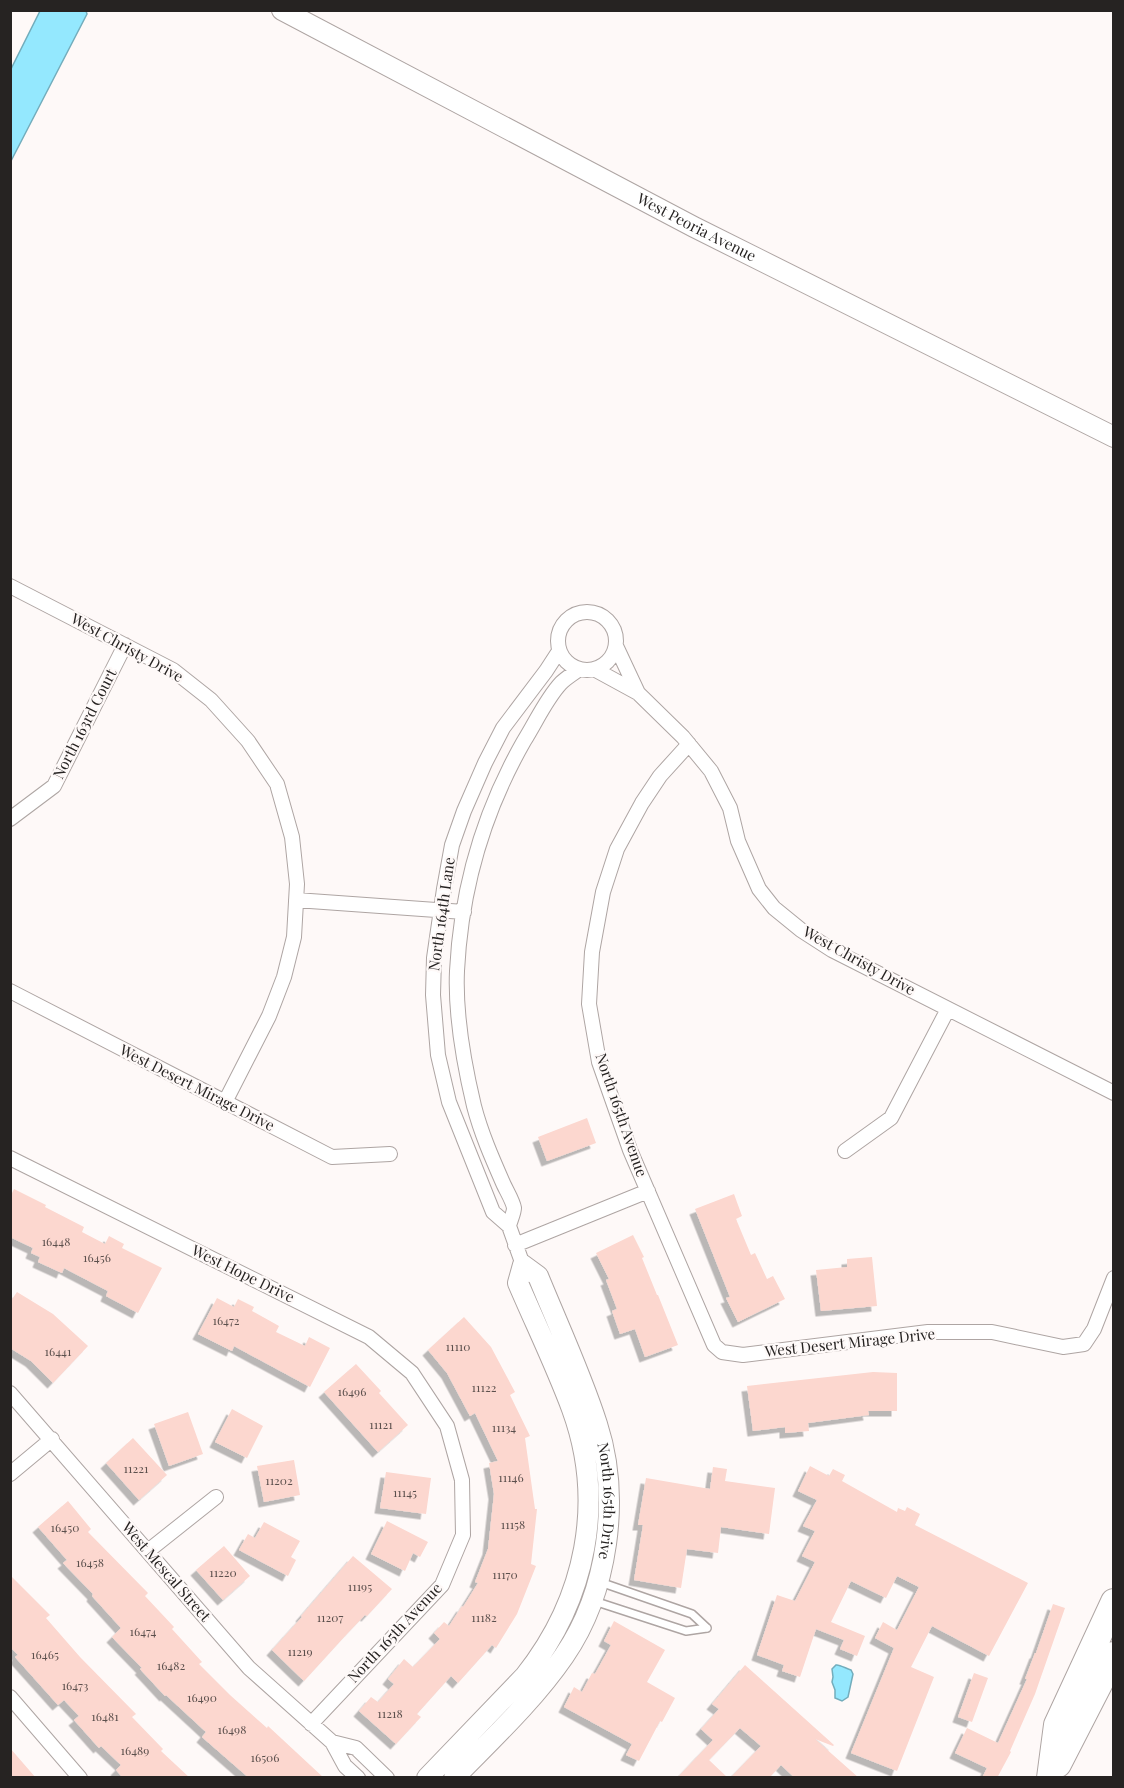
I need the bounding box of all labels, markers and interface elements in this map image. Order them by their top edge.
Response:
street label: West Peoria Avenue [633,187,760,265]
street label: West Christy Drive [67,607,187,686]
street label: North 163rd Court [48,664,121,782]
street label: North 164th Lane [423,856,459,972]
street label: West Christy Drive [799,920,919,999]
street label: West Desert Mirage Drive [116,1039,278,1135]
street label: North 165th Avenue [591,1050,652,1179]
house number: 16448 [42,1233,70,1249]
street label: West Hope Drive [188,1239,298,1307]
house number: 16456 [83,1249,111,1265]
house number: 16472 [212,1312,240,1328]
street label: West Desert Mirage Drive [763,1323,936,1361]
house number: 11110 [446,1338,470,1354]
house number: 16441 [45,1343,72,1359]
house number: 11122 [472,1379,497,1395]
house number: 16496 [338,1383,366,1399]
house number: 11121 [369,1416,393,1432]
house number: 11134 [492,1419,516,1435]
street label: North 165th Drive [593,1440,620,1561]
house number: 11221 [124,1460,149,1476]
house number: 11146 [498,1469,524,1485]
house number: 11202 [265,1472,293,1488]
house number: 11145 [393,1484,417,1500]
house number: 11158 [501,1516,525,1532]
street label: West Mescal Street [117,1517,216,1626]
house number: 16450 [51,1519,79,1535]
house number: 16458 [76,1554,104,1570]
house number: 11220 [209,1564,237,1580]
house number: 11170 [492,1566,518,1582]
street label: North 165th Avenue [343,1578,446,1686]
house number: 11195 [348,1578,372,1594]
house number: 11207 [317,1609,343,1625]
house number: 11182 [471,1609,497,1625]
house number: 16474 [130,1623,156,1639]
house number: 11219 [287,1643,313,1659]
house number: 16465 [31,1646,59,1662]
house number: 16482 [157,1657,186,1673]
house number: 16473 [62,1677,88,1693]
house number: 16490 [187,1689,217,1705]
house number: 11218 [377,1705,403,1721]
house number: 16481 [91,1708,119,1724]
house number: 16498 [218,1721,246,1737]
house number: 16489 [121,1742,149,1758]
house number: 16506 [250,1749,280,1765]

